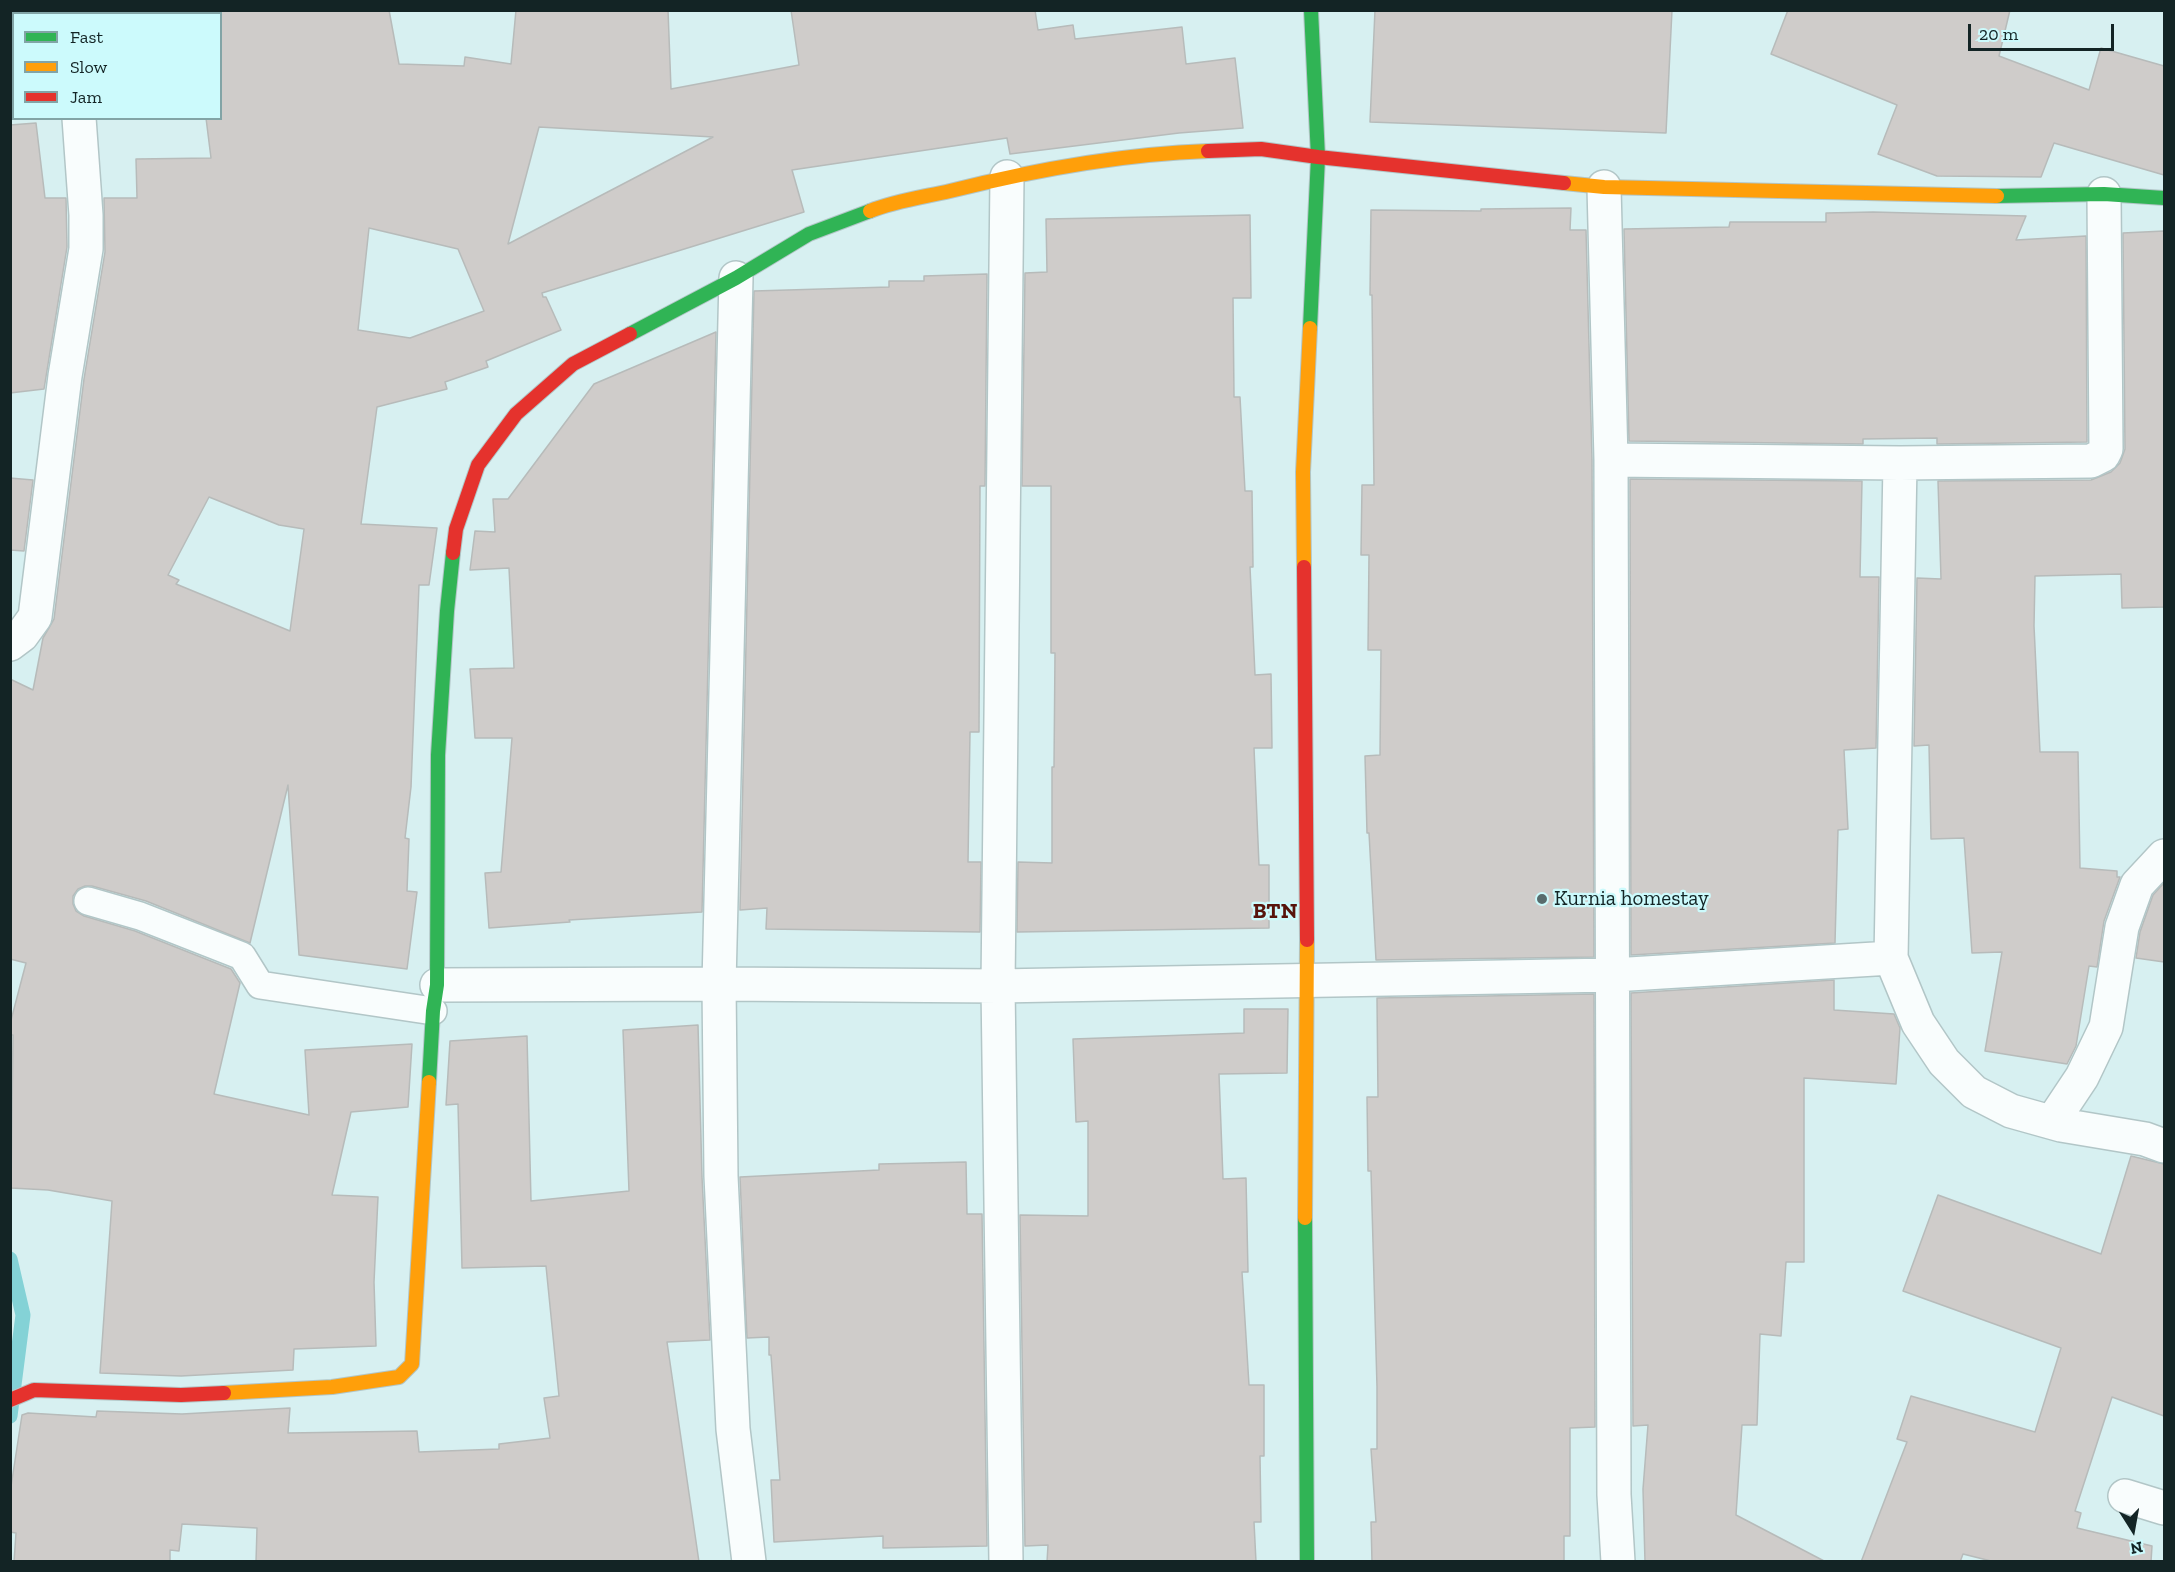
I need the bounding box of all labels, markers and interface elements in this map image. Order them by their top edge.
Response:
legend [12,12,222,120]
scale bar [1971,12,2116,50]
text: 20 m [1979,23,2018,45]
text: Fast [70,26,103,48]
text: Slow [70,56,107,78]
text: Jam [70,86,102,108]
place label: Kurnia homestay [1554,886,1709,912]
marker: Kurnia homestay [1535,892,1549,906]
district label: BTN [1253,899,1297,925]
north arrow [2103,1500,2163,1560]
text: N [2129,1538,2144,1559]

